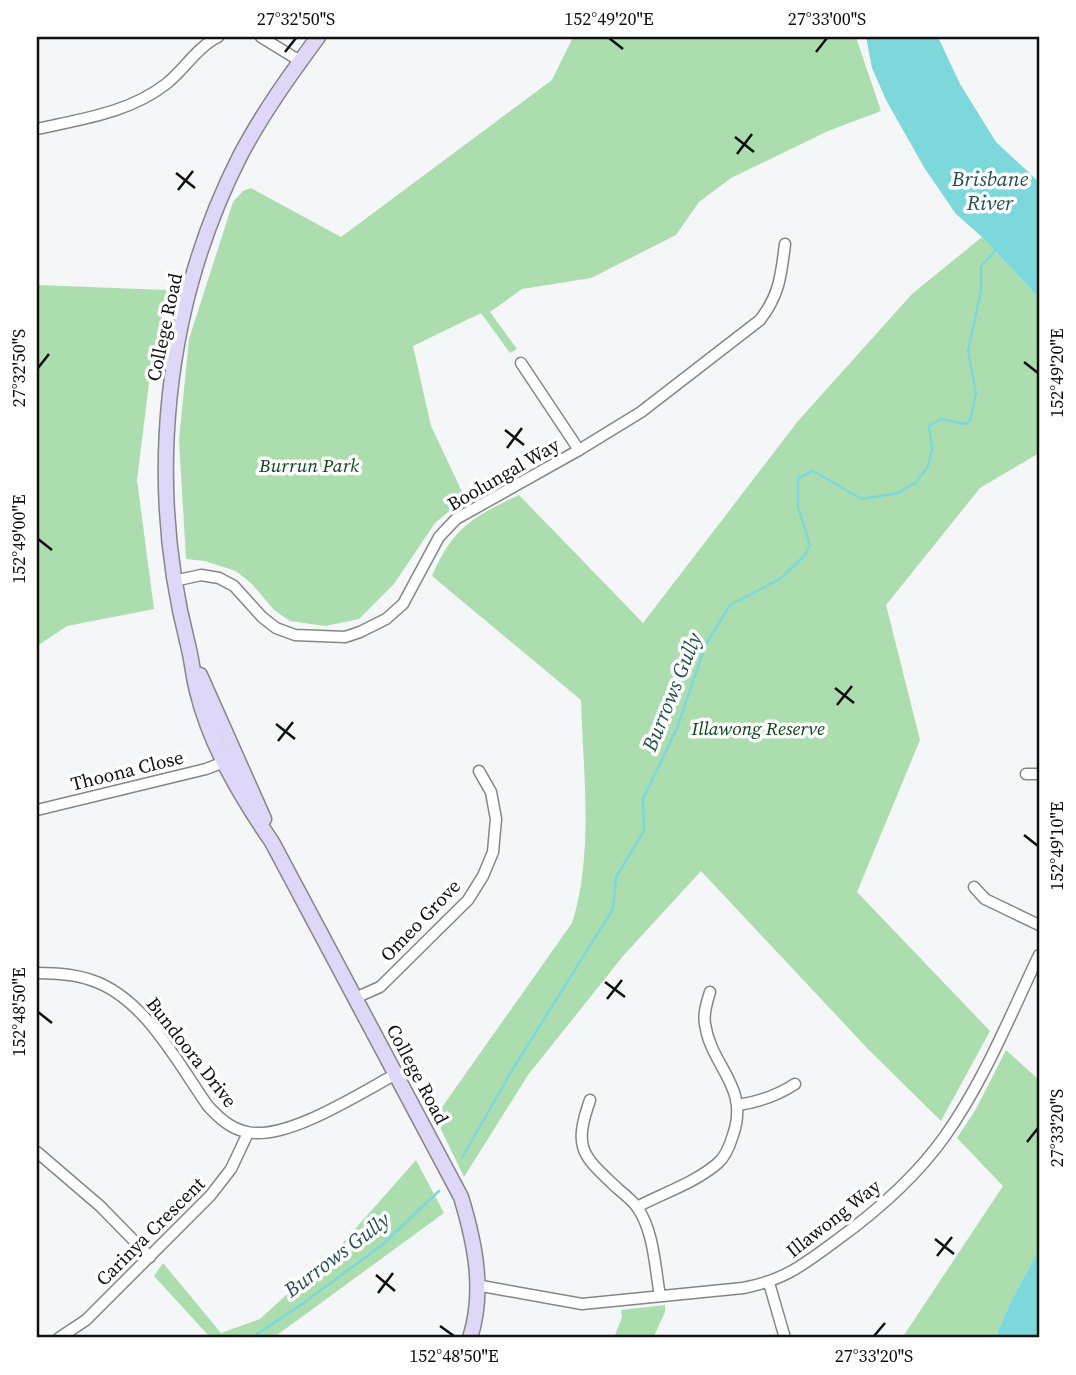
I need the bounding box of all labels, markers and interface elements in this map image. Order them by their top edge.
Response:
text: 27°32'50"S [257,6,335,31]
text: 152°49'20"E [564,6,654,31]
text: 27°33'00"S [788,6,866,31]
water label: Brisbane River [951,164,1029,217]
street label: College Road [140,270,188,384]
text: 152°49'20"E [1044,328,1069,418]
text: 27°32'50"S [6,329,31,407]
street label: Boolungal Way [442,431,564,517]
park label: Burrun Park [258,452,359,478]
text: 152°49'00"E [6,494,31,584]
water label: Burrows Gully [634,627,709,756]
park label: Illawong Reserve [690,715,825,741]
street label: Thoona Close [68,743,186,797]
text: 152°49'10"E [1044,801,1069,891]
street label: Omeo Grove [374,873,466,967]
text: 152°48'50"E [6,967,31,1057]
street label: Bundoora Drive [141,991,243,1113]
street label: College Road [381,1019,455,1129]
text: 27°33'20"S [1044,1089,1069,1167]
street label: Carinya Crescent [90,1170,211,1291]
street label: Illawong Way [780,1173,886,1263]
water label: Burrows Gully [277,1205,396,1305]
text: 152°48'50"E [409,1343,499,1368]
text: 27°33'20"S [835,1343,913,1368]

